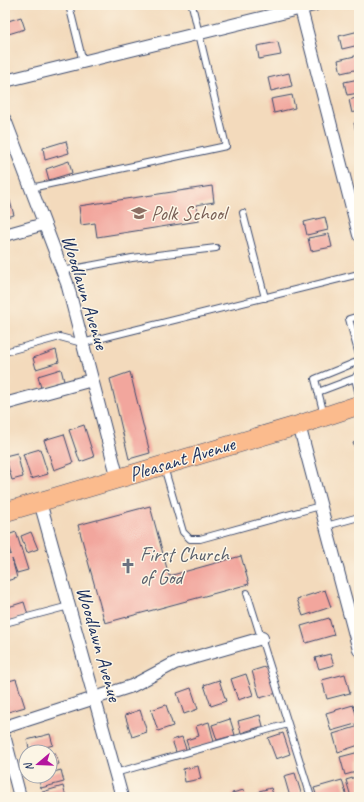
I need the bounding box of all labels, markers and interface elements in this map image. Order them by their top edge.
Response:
place label: Polk School [151,201,230,226]
school or university icon: Polk School [130,204,148,222]
street label: Woodlawn Avenue [56,232,115,354]
street label: Pleasant Avenue [126,431,239,487]
place label: First Church of God [140,542,230,590]
church icon: First Church of God [119,557,137,575]
street label: Woodlawn Avenue [71,584,128,706]
north arrow [18,744,58,784]
text: N [20,760,36,773]

